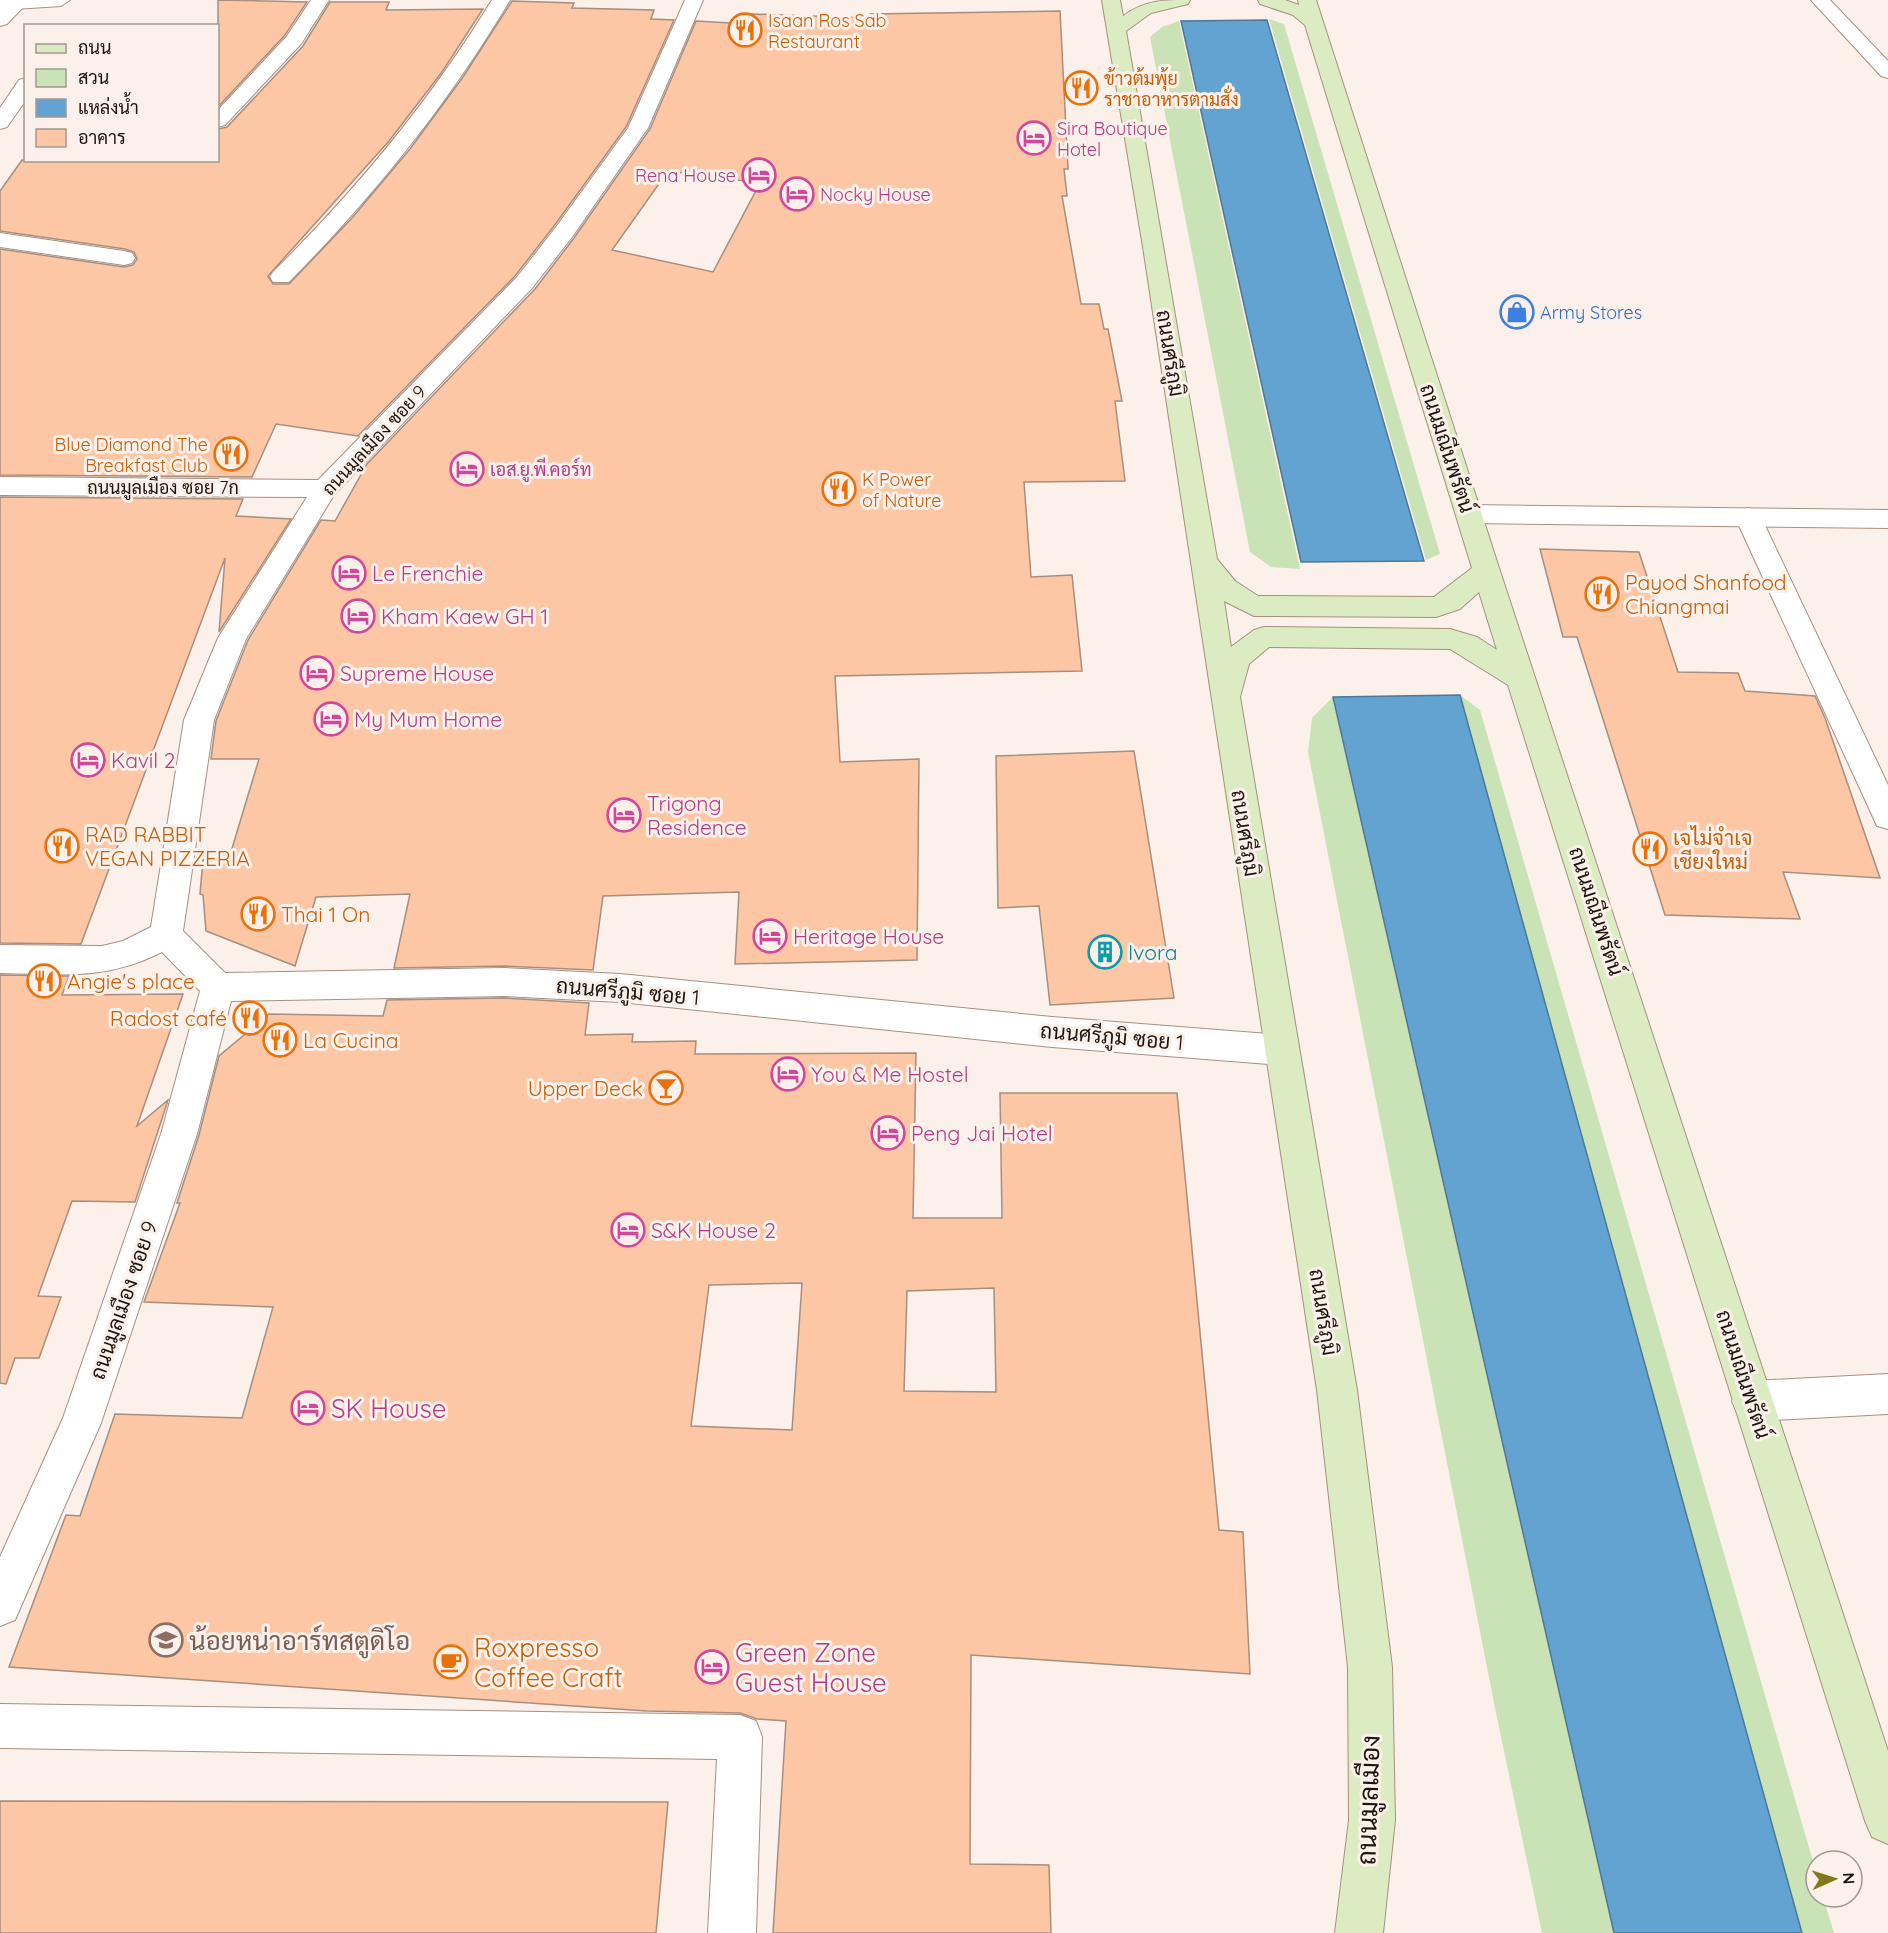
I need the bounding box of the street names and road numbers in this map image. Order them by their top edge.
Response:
street label: ถนนศรีภูมิ [1148,308,1191,399]
street label: ถนนมูลเมือง ซอย 9 [317,380,432,501]
street label: ถนนมณีนพรัตน์ [1415,380,1481,516]
street label: ถนนมูลเมือง ซอย 7ก [87,476,239,501]
street label: ถนนศรีภูมิ [1223,788,1266,879]
street label: ถนนมณีนพรัตน์ [1564,843,1630,979]
street label: ถนนศรีภูมิ ซอย 1 [555,972,701,1013]
street label: ถนนศรีภูมิ ซอย 1 [1039,1017,1185,1058]
street label: ถนนมูลเมือง ซอย 9 [84,1217,165,1384]
street label: ถนนศรีภูมิ [1301,1267,1344,1358]
street label: ถนนมณีนพรัตน์ [1711,1306,1777,1442]
street label: ถนนมูลเมือง [1349,1734,1389,1866]

